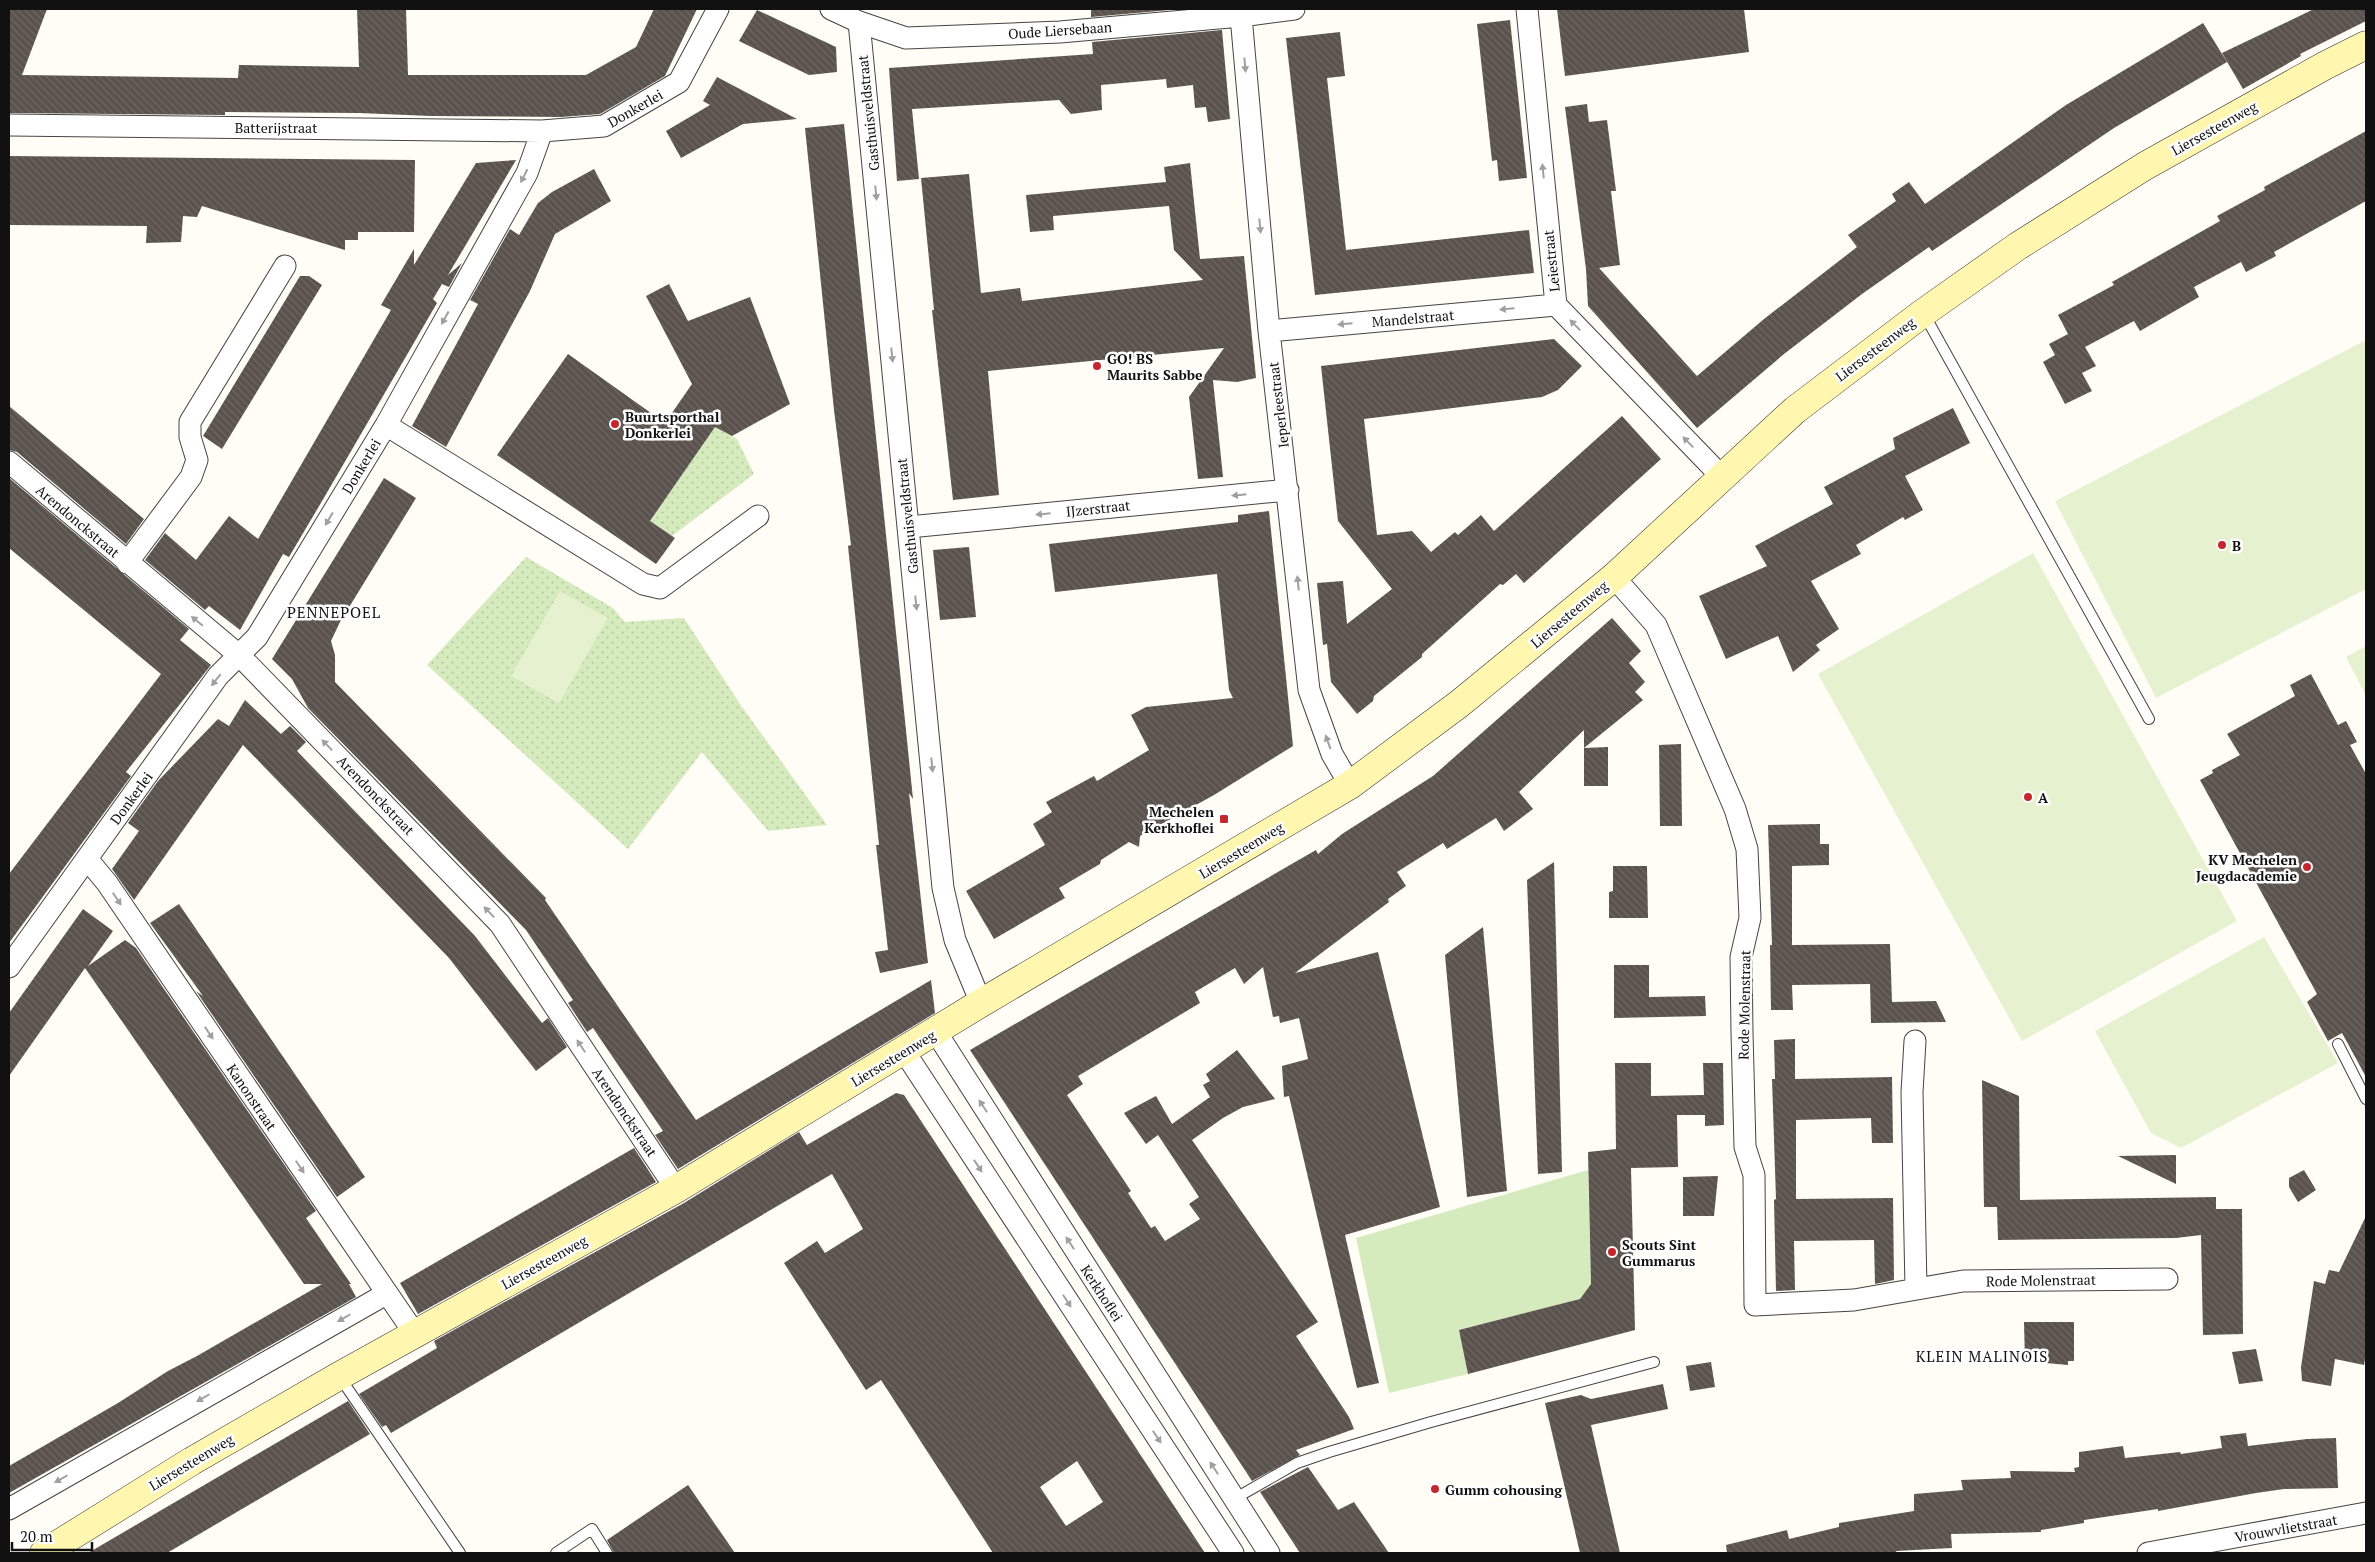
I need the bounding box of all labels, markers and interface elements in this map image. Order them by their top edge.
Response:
street label: Oude Liersebaan [1007,17,1113,43]
street label: Gasthuisveldstraat [852,53,884,172]
one-way arrow [1242,57,1250,73]
street label: Donkerlei [604,85,666,131]
street label: Liersesteenweg [2168,96,2261,159]
street label: Batterijstraat [235,118,318,137]
one-way arrow [1538,162,1546,178]
one-way arrow [520,169,528,184]
one-way arrow [872,185,880,201]
one-way arrow [1256,219,1264,235]
street label: Leiestraat [1538,228,1564,293]
street label: Mandelstraat [1371,305,1456,331]
one-way arrow [1499,305,1515,313]
one-way arrow [441,312,450,325]
street label: Liersesteenweg [1831,312,1919,385]
one-way arrow [1569,319,1581,331]
one-way arrow [1337,320,1353,328]
one-way arrow [888,347,896,363]
place label: GO! BS Maurits Sabbe [1107,349,1203,384]
marker: GO! BS Maurits Sabbe [1091,360,1103,372]
street label: Ieperleestraat [1263,360,1293,449]
place label: Buurtsporthal Donkerlei [625,407,720,442]
marker: Buurtsporthal Donkerlei [609,418,621,430]
street label: Donkerlei [337,435,385,497]
one-way arrow [1682,436,1694,448]
street label: Gasthuisveldstraat [891,456,923,575]
street label: Arendonckstraat [32,480,124,562]
one-way arrow [1231,491,1247,499]
street label: IJzerstraat [1065,495,1132,521]
one-way arrow [1034,510,1050,518]
one-way arrow [324,513,333,526]
place label: B [2232,536,2241,555]
marker: B [2216,539,2228,551]
one-way arrow [1294,575,1302,591]
street label: Liersesteenweg [1526,576,1612,652]
one-way arrow [912,596,920,612]
district label: PENNEPOEL [287,602,381,622]
one-way arrow [191,615,204,626]
one-way arrow [210,673,221,686]
one-way arrow [1323,734,1331,749]
one-way arrow [321,739,333,751]
street label: Arendonckstraat [333,751,419,840]
one-way arrow [928,757,936,773]
street label: Donkerlei [105,768,157,828]
place label: A [2038,788,2049,807]
marker: A [2022,791,2034,803]
place label: Mechelen Kerkhoflei [1144,802,1214,837]
marker: Mechelen Kerkhoflei [1218,813,1230,825]
street label: Liersesteenweg [1195,817,1287,883]
place label: KV Mechelen Jeugdacademie [2196,850,2297,885]
marker: KV Mechelen Jeugdacademie [2301,861,2313,873]
one-way arrow [112,892,122,905]
one-way arrow [483,907,495,919]
street label: Rode Molenstraat [1734,949,1754,1060]
street label: Liersesteenweg [847,1025,939,1091]
one-way arrow [204,1026,214,1040]
one-way arrow [576,1039,586,1053]
street label: Kanonstraat [223,1060,282,1135]
street label: Arendonckstraat [588,1064,662,1161]
one-way arrow [978,1099,988,1112]
one-way arrow [973,1159,983,1172]
one-way arrow [295,1161,305,1174]
street label: Liersesteenweg [498,1230,591,1293]
place label: Scouts Sint Gummarus [1622,1235,1697,1270]
one-way arrow [1066,1236,1075,1249]
marker: Scouts Sint Gummarus [1606,1246,1618,1258]
street label: Kerkhoflei [1077,1261,1127,1325]
street label: Rode Molenstraat [1986,1270,2097,1290]
one-way arrow [1063,1295,1072,1308]
one-way arrow [337,1314,351,1322]
district label: KLEIN MALINOIS [1916,1346,2048,1366]
one-way arrow [195,1394,210,1402]
street label: Liersesteenweg [145,1429,237,1495]
one-way arrow [1152,1430,1161,1444]
one-way arrow [1210,1462,1219,1475]
one-way arrow [55,1474,68,1483]
place label: Gumm cohousing [1445,1480,1563,1499]
marker: Gumm cohousing [1429,1483,1441,1495]
street label: Vrouwvlietstraat [2233,1509,2340,1546]
scale bar [12,1520,92,1552]
text: 20 m [20,1526,53,1546]

